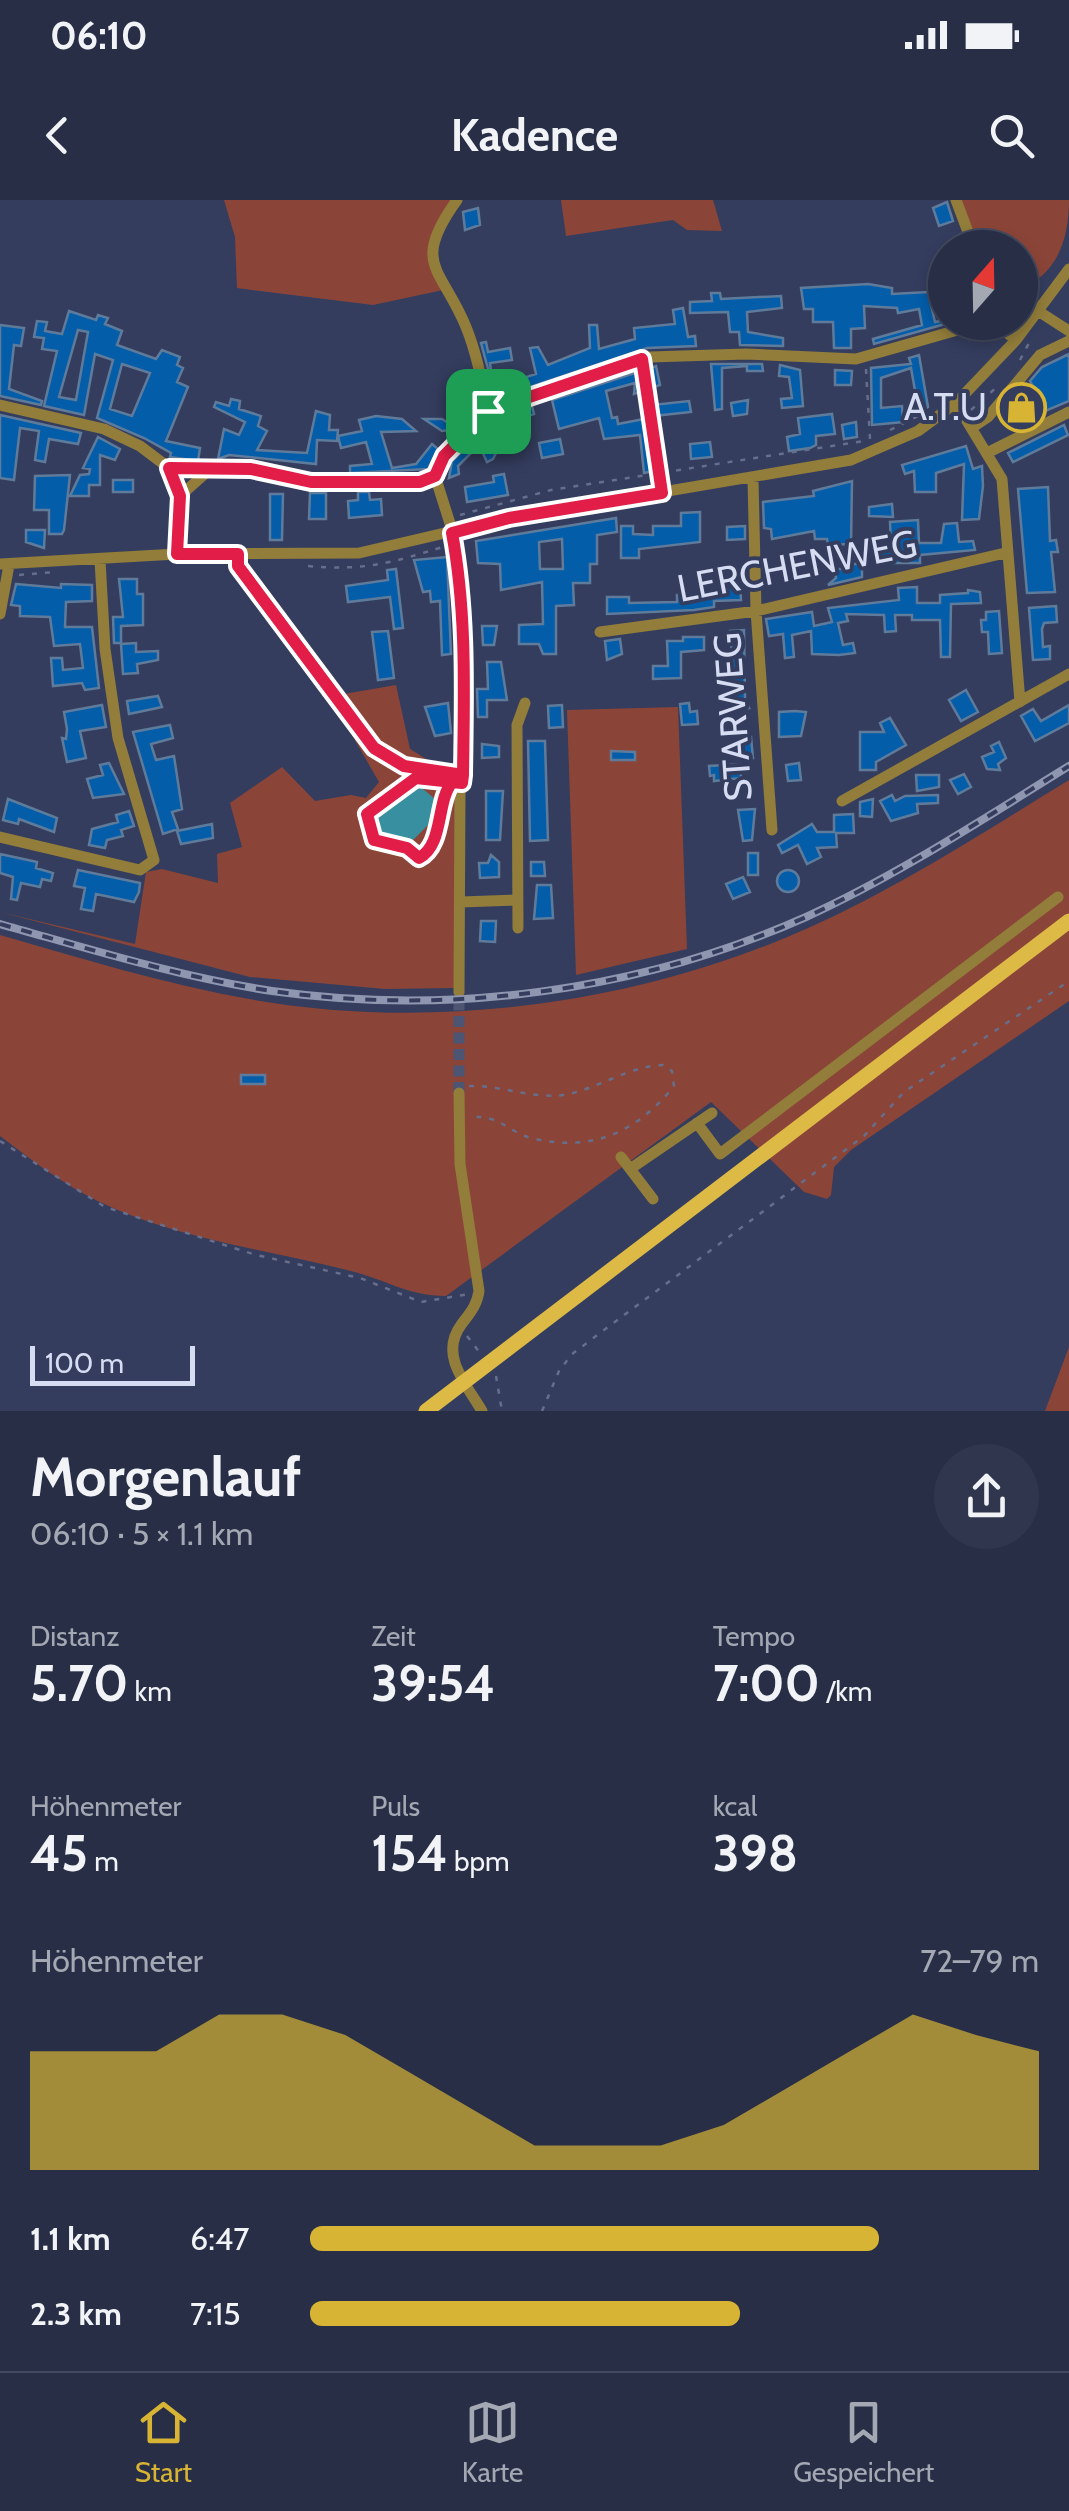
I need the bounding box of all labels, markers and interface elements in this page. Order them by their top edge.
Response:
text: 06:10 [50,12,147,59]
icon: back [30,108,85,163]
text: Kadence [451,108,618,162]
icon: search [984,108,1039,163]
north arrow [928,230,1038,340]
map controls [928,230,1038,340]
pin [446,369,531,454]
shop icon: A.T.U [996,381,1048,433]
place label: A.T.U [904,383,987,430]
icon: arrive [461,384,516,439]
street label: LERCHENWEG [673,519,921,612]
street label: STARWEG [703,631,762,803]
scale bar [30,1341,195,1386]
text: 100 m [45,1346,124,1380]
text: Morgenlauf [30,1443,301,1510]
button: share [934,1444,1039,1549]
text: 06:10 · 5 × 1.1 km [30,1514,253,1553]
text: Distanz [30,1619,119,1653]
text: Zeit [371,1619,416,1653]
text: Tempo [713,1619,795,1653]
text: 5.70 [30,1653,128,1714]
text: 39:54 [371,1653,495,1714]
text: 7:00 [713,1653,820,1714]
text: km [128,1674,172,1708]
text: /km [820,1674,872,1708]
text: Höhenmeter [30,1789,181,1823]
text: Puls [371,1789,420,1823]
text: kcal [713,1789,757,1823]
text: 45 [30,1823,88,1884]
text: 154 [371,1823,448,1884]
text: 398 [713,1823,798,1884]
text: m [88,1844,119,1878]
text: bpm [448,1844,510,1878]
text: Höhenmeter [30,1941,203,1980]
text: 72–79 m [920,1941,1039,1980]
text: 1.1 km [30,2219,111,2258]
text: 6:47 [190,2219,249,2258]
text: 2.3 km [30,2294,122,2333]
text: 7:15 [190,2294,241,2333]
tab: Start [135,2395,192,2489]
tab: Karte [462,2395,523,2489]
tab: Gespeichert [793,2395,934,2489]

